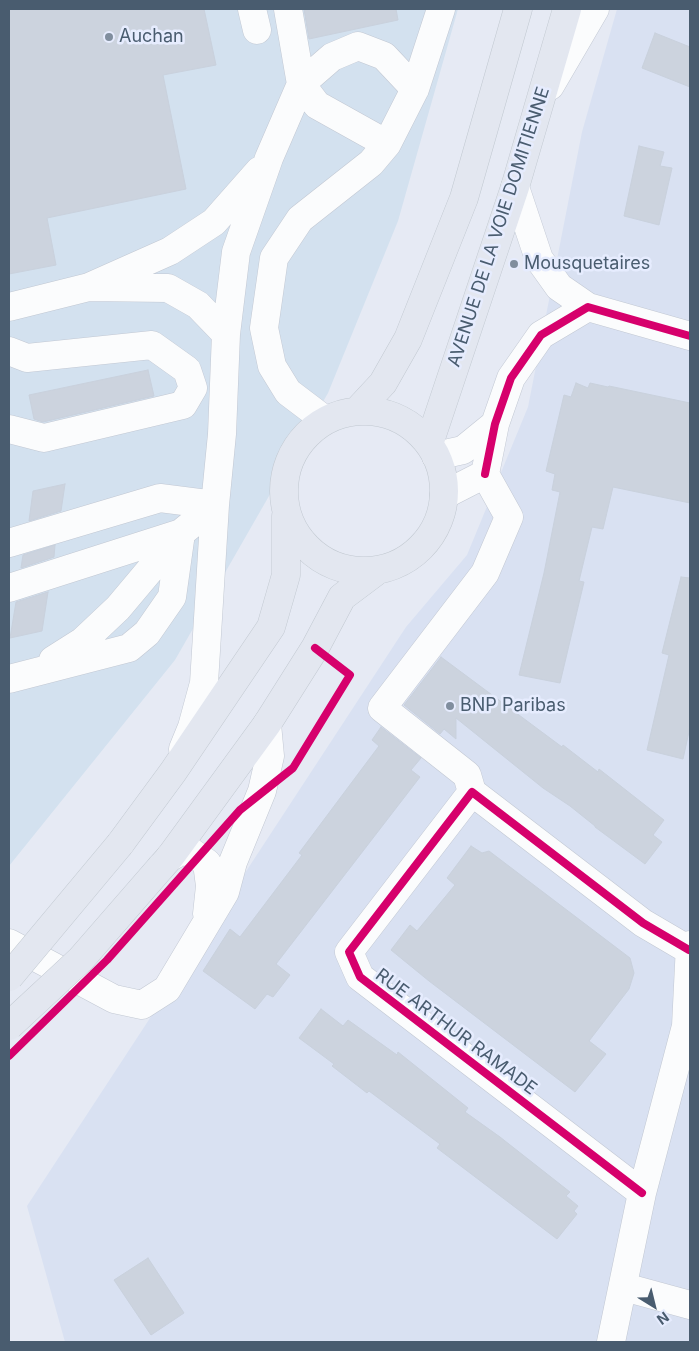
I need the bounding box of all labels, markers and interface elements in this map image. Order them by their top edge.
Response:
place label: Auchan [119,26,184,48]
marker: Auchan [103,31,115,43]
street label: AVENUE DE LA VOIE DOMITIENNE [443,84,555,370]
place label: Mousquetaires [524,253,650,275]
marker: Mousquetaires [508,258,520,270]
place label: BNP Paribas [460,695,566,717]
marker: BNP Paribas [444,700,456,712]
street label: RUE ARTHUR RAMADE [371,964,541,1100]
north arrow [629,1281,679,1331]
text: N [654,1309,672,1329]

